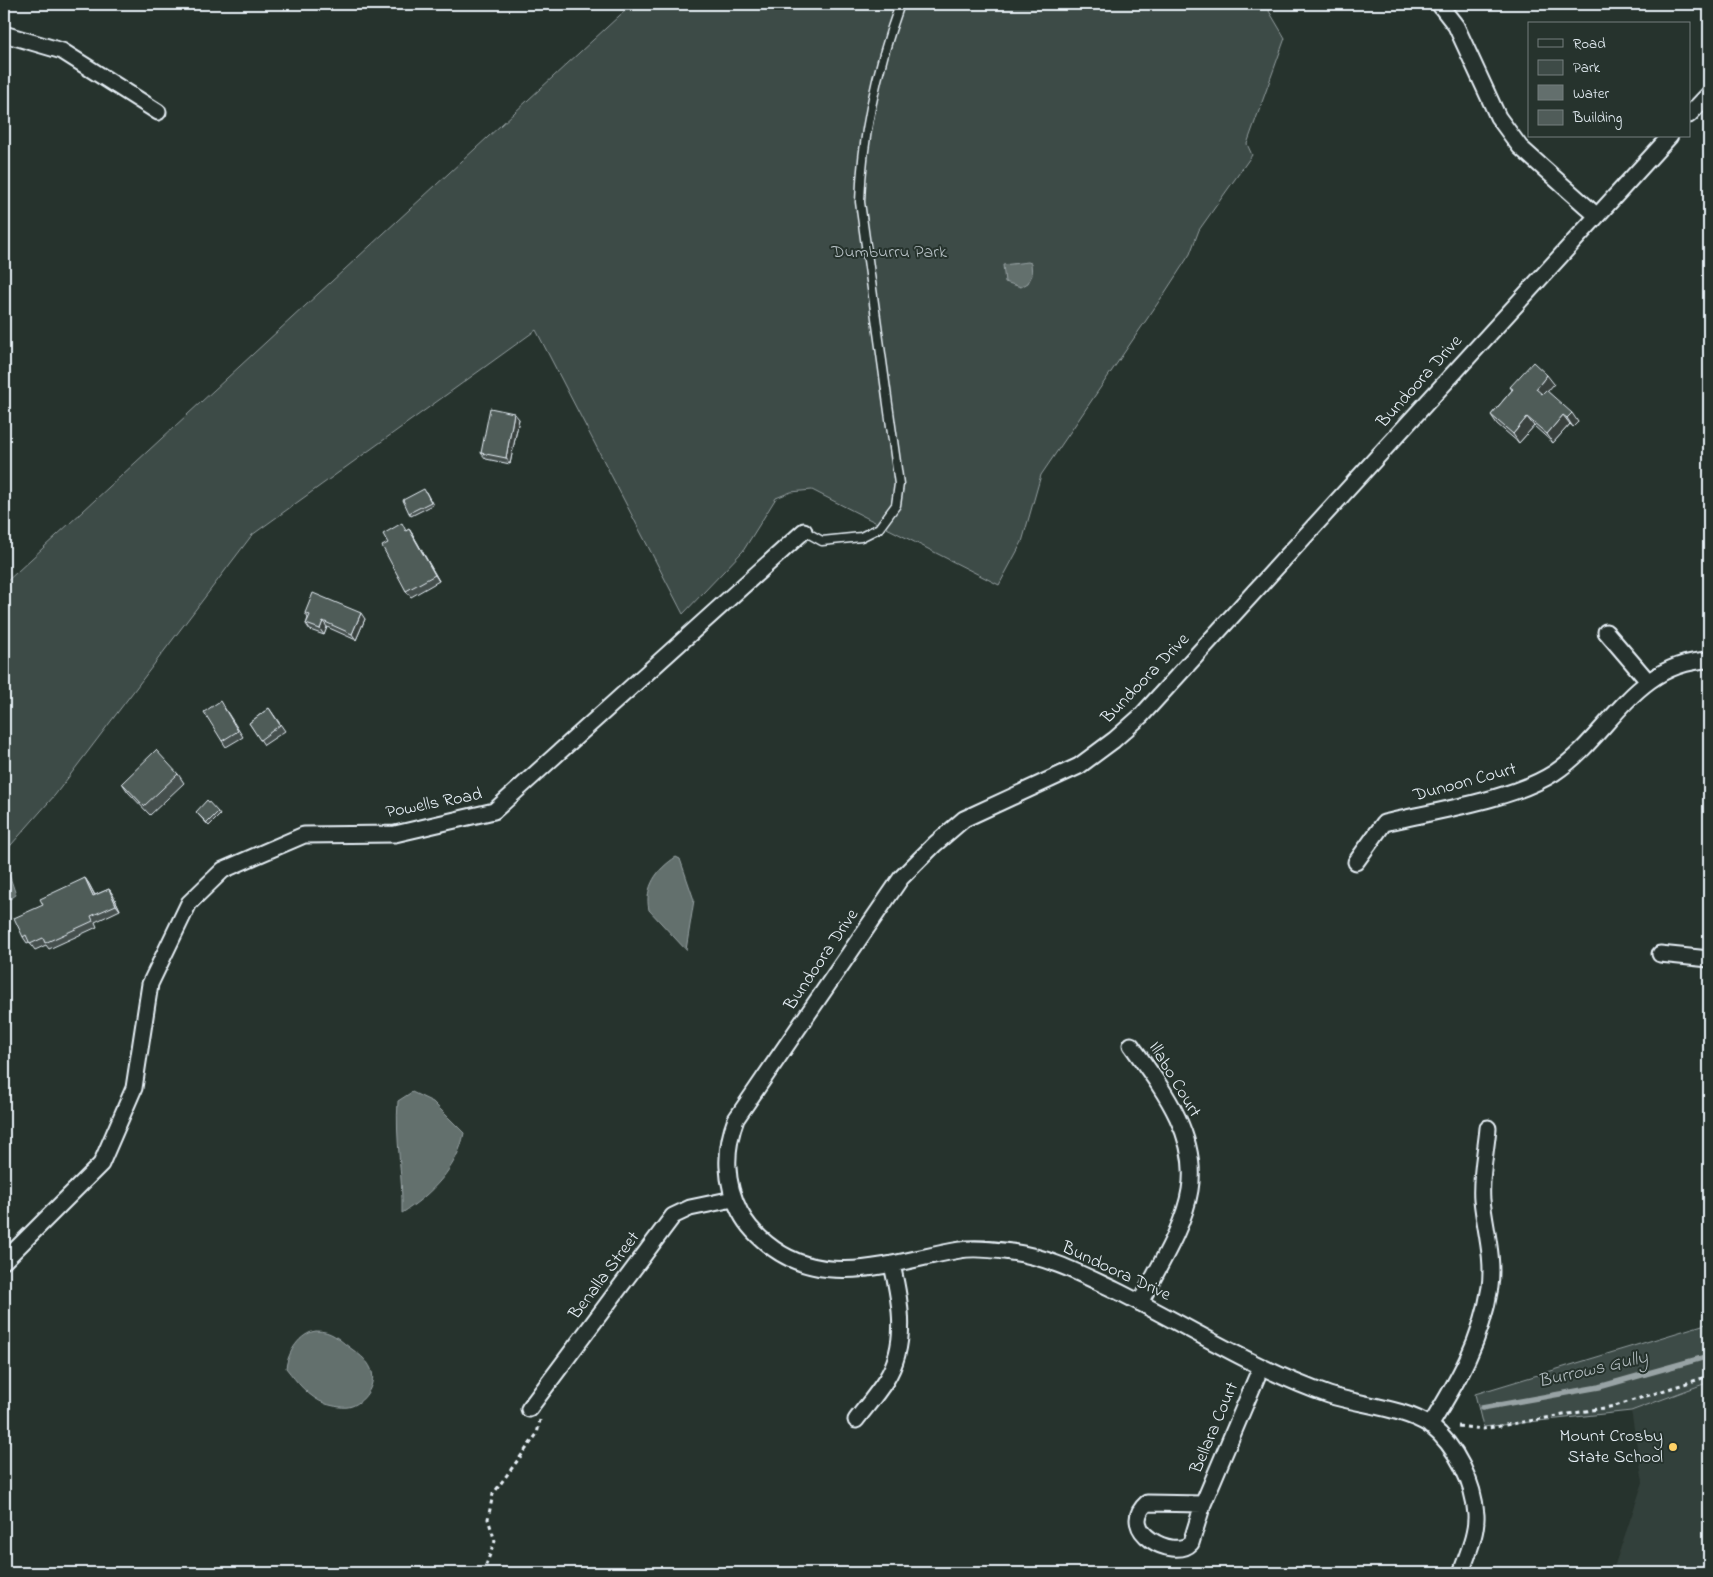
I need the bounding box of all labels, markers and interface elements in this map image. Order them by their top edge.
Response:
legend [1528,22,1690,138]
text: Road [1573,33,1606,55]
text: Park [1573,57,1601,79]
text: Water [1573,83,1609,105]
text: Building [1572,107,1622,130]
park label: Dumburru Park [830,240,947,266]
street label: Bundoora Drive [1370,329,1470,435]
street label: Bundoora Drive [1095,627,1197,731]
street label: Dunoon Court [1410,757,1519,809]
street label: Powells Road [384,782,484,826]
street label: Bundoora Drive [778,903,866,1017]
street label: Illabo Court [1141,1037,1207,1123]
street label: Benalla Street [563,1226,647,1326]
street label: Bundoora Drive [1056,1235,1176,1309]
water label: Burrows Gully [1535,1344,1651,1396]
street label: Bellara Court [1184,1378,1246,1479]
place label: Mount Crosby State School [1560,1424,1663,1471]
marker: Mount Crosby State School [1667,1441,1679,1453]

